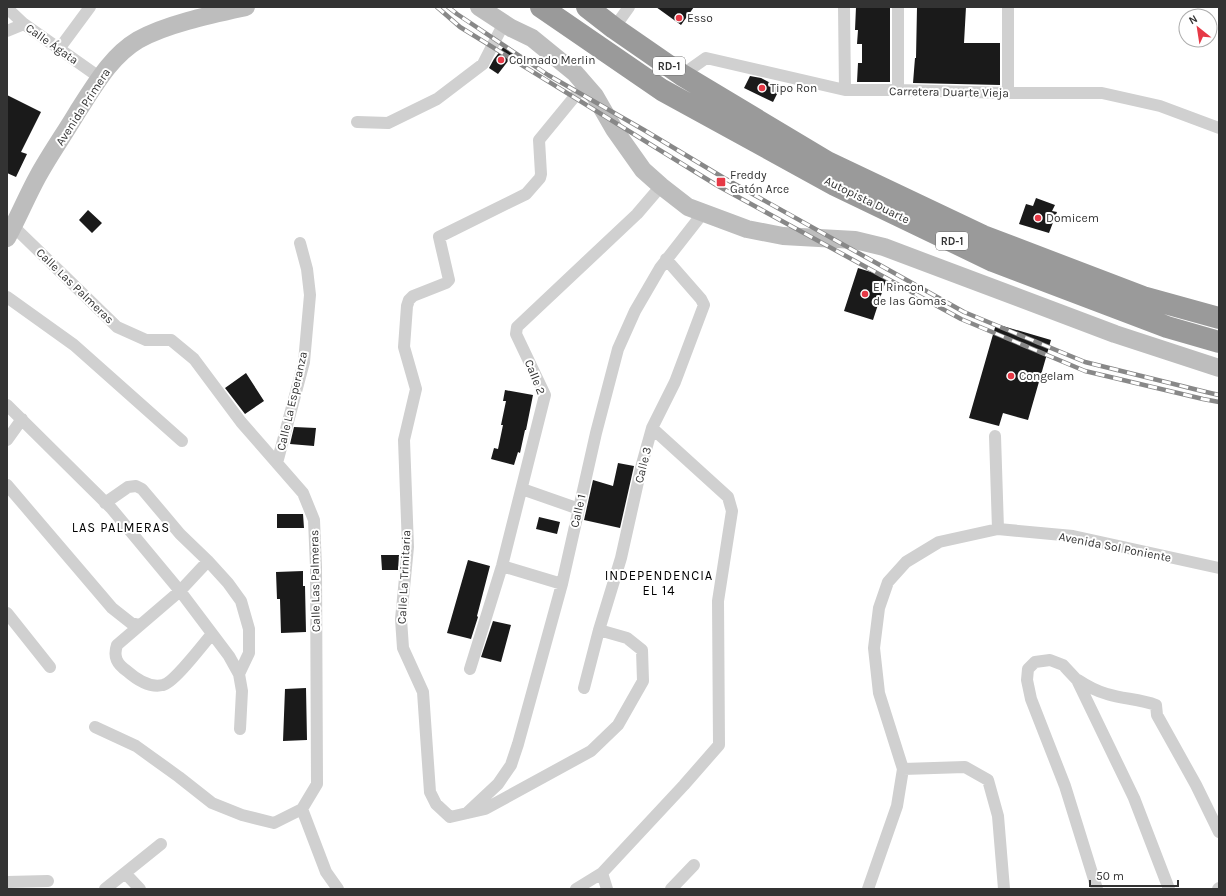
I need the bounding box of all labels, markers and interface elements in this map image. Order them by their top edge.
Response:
north arrow [1178,8,1218,48]
place label: Esso [687,11,713,25]
text: N [1187,12,1200,27]
marker: Esso [674,13,684,23]
street label: Calle Ágata [23,20,82,67]
place label: Colmado Merlin [509,53,595,67]
marker: Colmado Merlin [496,55,506,65]
road number: RD-1 [653,57,685,75]
street label: Avenida Primera [53,66,113,148]
place label: Tipo Ron [770,81,817,95]
marker: Tipo Ron [757,83,767,93]
street label: Carretera Duarte Vieja [889,84,1009,100]
place label: Freddy Gatón Arce [730,168,789,196]
street label: Autopista Duarte [822,173,912,227]
marker: Freddy Gatón Arce [715,176,727,188]
place label: Domicem [1046,211,1099,225]
marker: Domicem [1033,213,1043,223]
road number: RD-1 [936,232,968,250]
street label: Calle Las Palmeras [33,245,117,327]
place label: El Rincon de las Gomas [873,280,947,308]
marker: El Rincon de las Gomas [860,289,870,299]
street label: Calle La Esperanza [274,350,310,452]
street label: Calle 2 [522,357,548,397]
place label: Congelam [1019,369,1074,383]
marker: Congelam [1006,371,1016,381]
street label: Calle 3 [632,445,654,485]
street label: Calle 1 [567,493,589,529]
district label: LAS PALMERAS [72,520,170,535]
street label: Avenida Sol Poniente [1058,529,1172,565]
street label: Calle Las Palmeras [307,530,323,632]
street label: Calle La Trinitaria [395,530,413,624]
district label: INDEPENDENCIA EL 14 [605,568,713,598]
scale bar [1090,862,1178,888]
text: 50 m [1096,869,1124,883]

